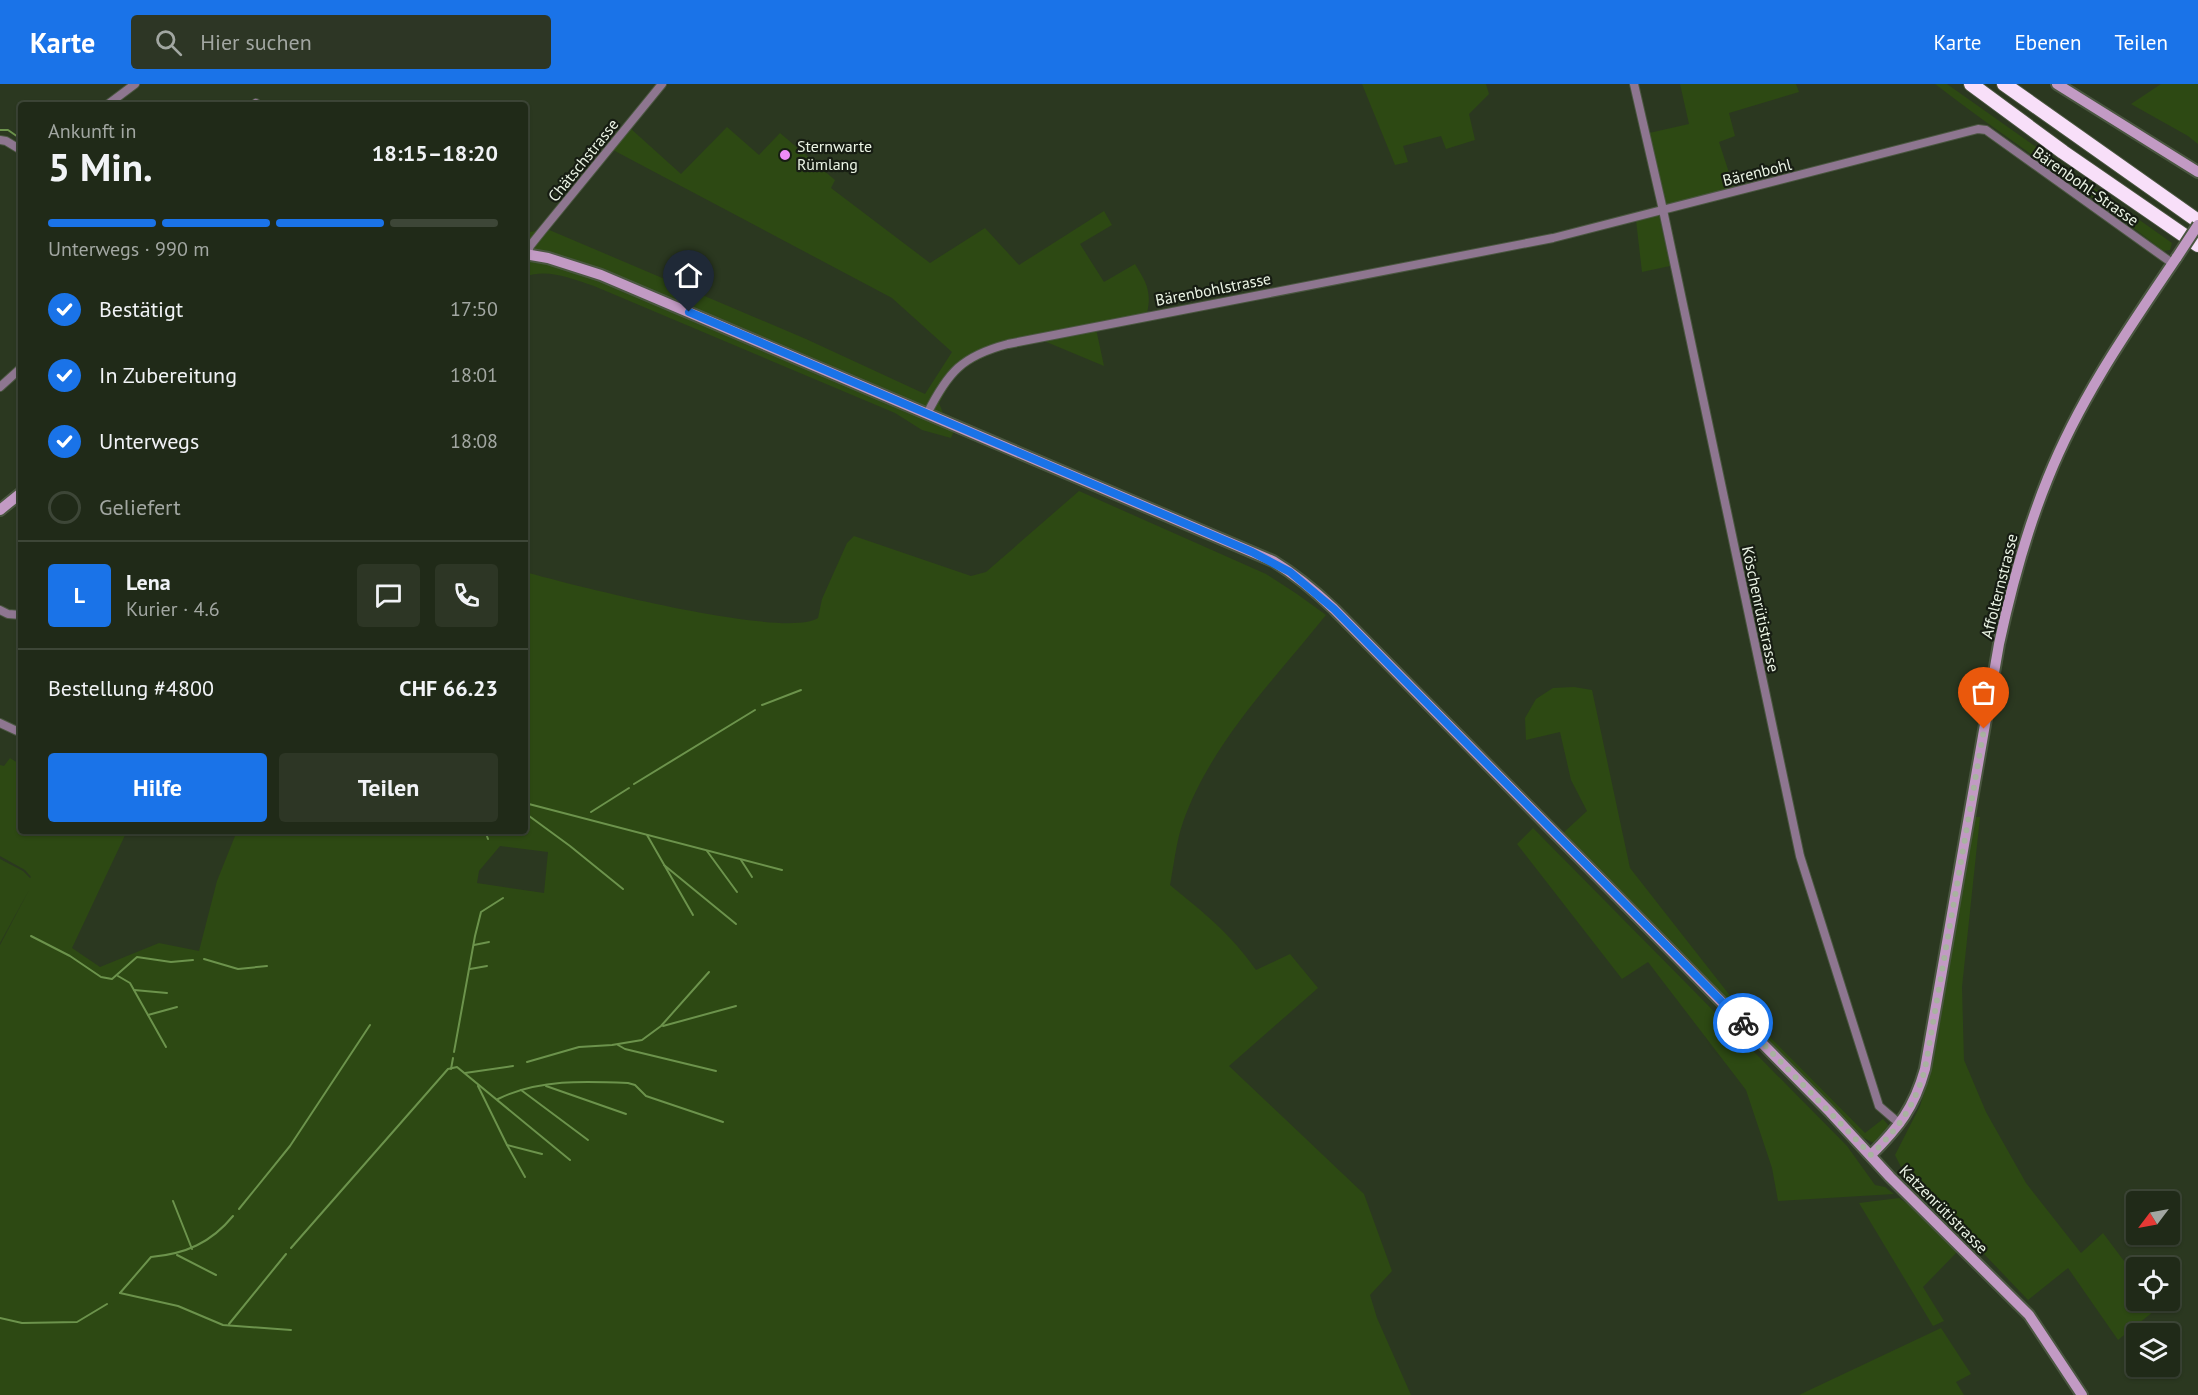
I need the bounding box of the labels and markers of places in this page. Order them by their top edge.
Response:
place label: Sternwarte Rümlang [797,136,872,174]
marker: Sternwarte Rümlang [778,148,792,162]
pin [663,250,714,312]
pin [1958,667,2009,729]

